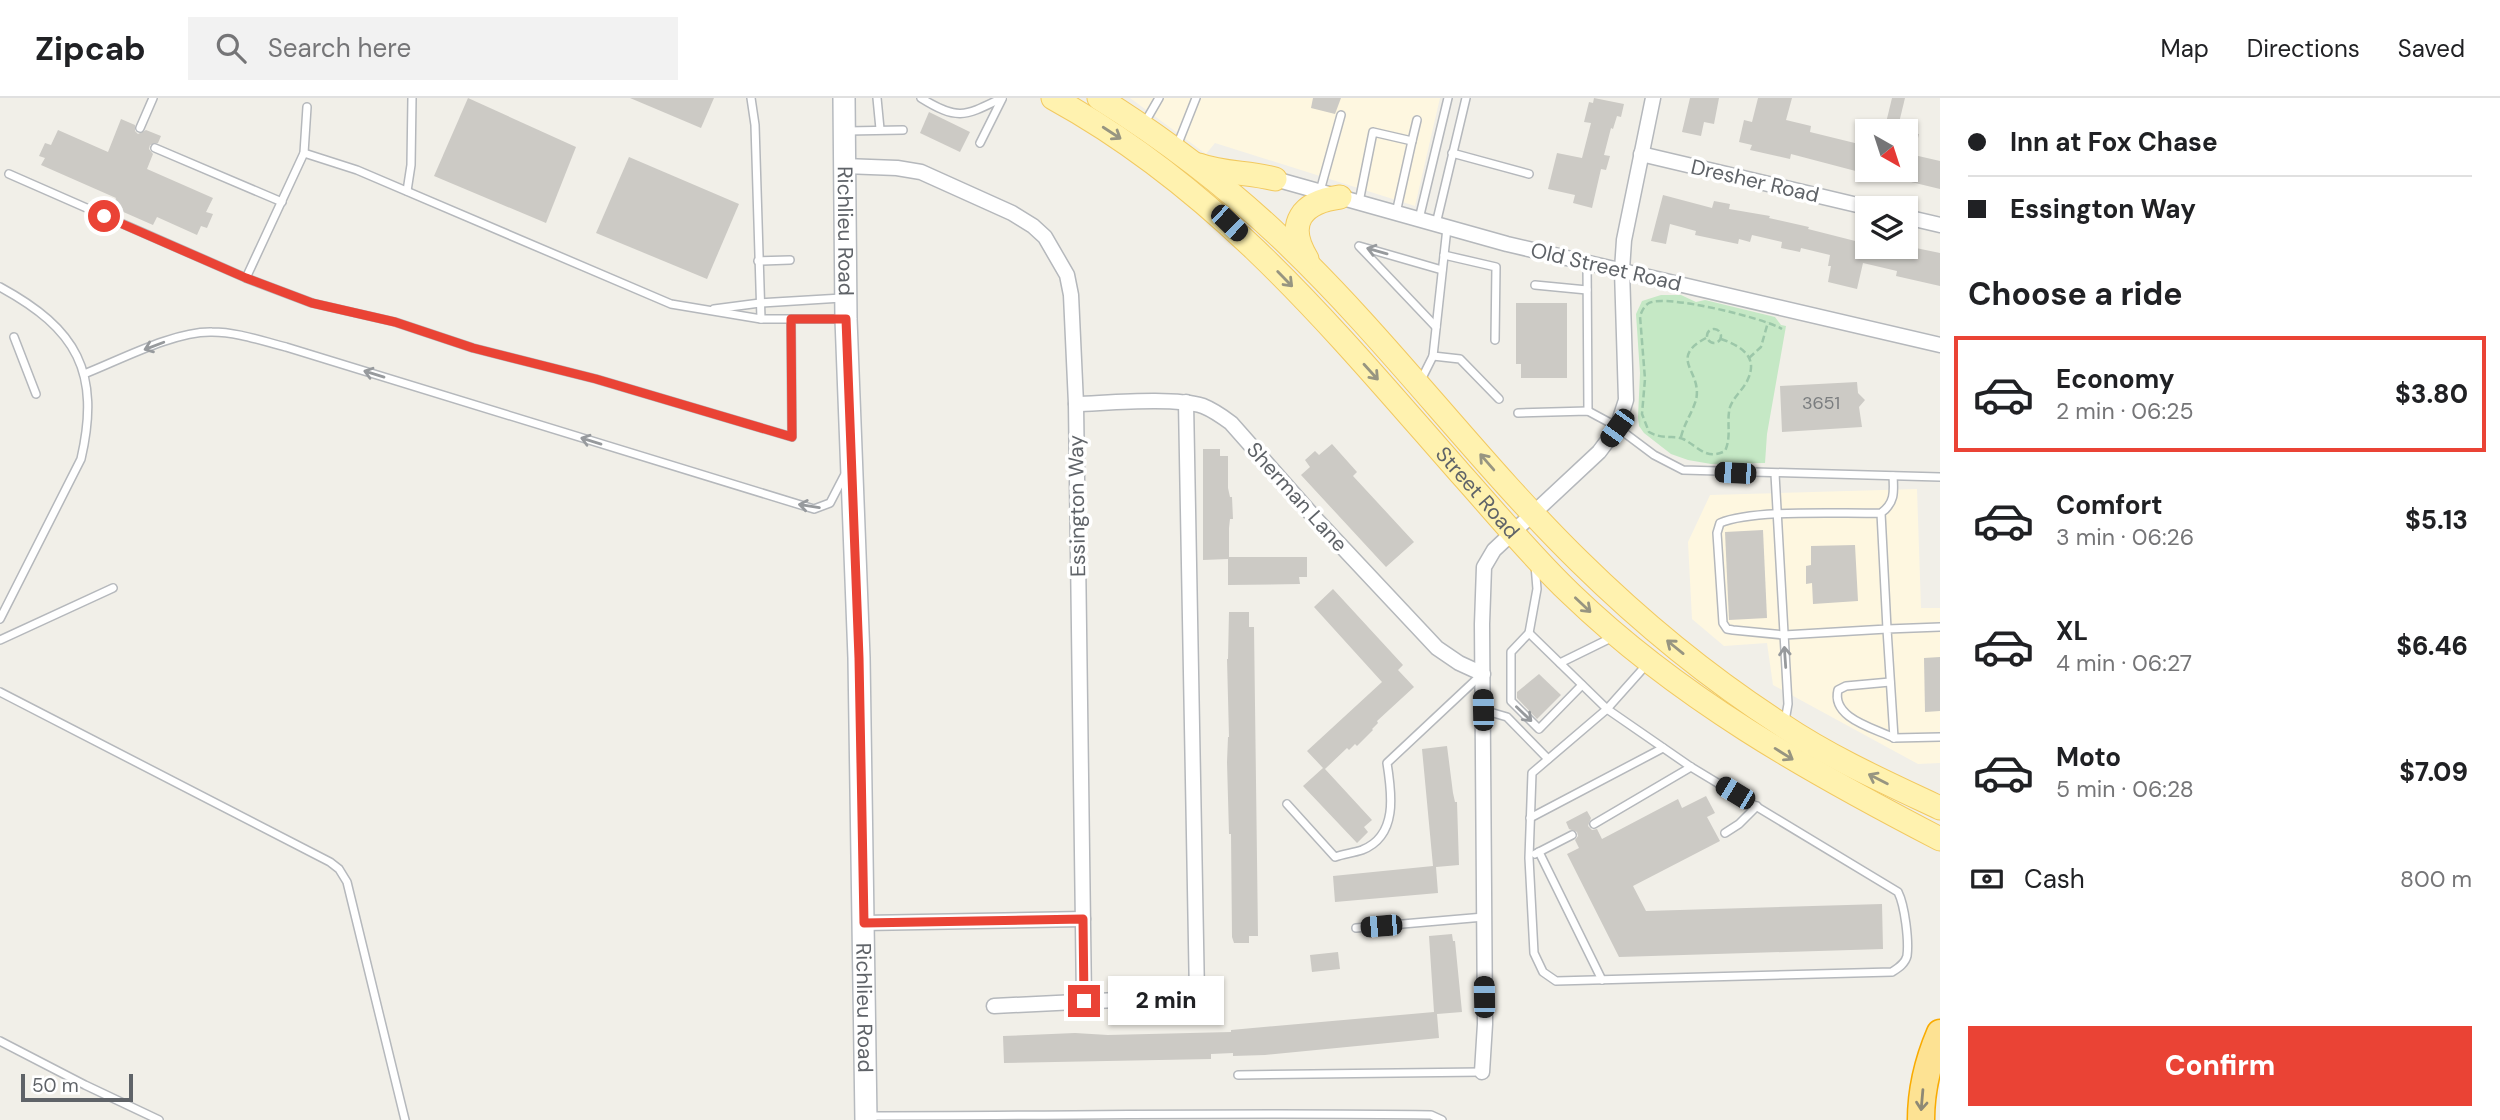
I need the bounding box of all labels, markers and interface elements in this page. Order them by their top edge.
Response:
search box [188,17,678,80]
text: Zipcab [35,27,146,70]
icon: search [212,29,250,67]
text: Search here [268,31,411,65]
text: Map [2161,33,2209,64]
text: Directions [2247,33,2360,64]
text: Saved [2398,33,2465,64]
north arrow [1855,119,1918,182]
map controls [1855,119,1918,259]
text: Inn at Fox Chase [2010,125,2218,159]
one-way arrow [1101,127,1121,141]
street label: Dresher Road [1688,153,1822,209]
street label: Richlieu Road [831,166,860,296]
text: Essington Way [2010,192,2196,226]
button: layers [1855,196,1918,259]
route start [88,200,120,232]
car [1207,201,1252,245]
street label: Old Street Road [1528,236,1684,298]
one-way arrow [1366,243,1388,256]
one-way arrow [1277,271,1294,288]
text: Choose a ride [1968,273,2183,315]
one-way arrow [144,341,166,354]
one-way arrow [1363,362,1379,380]
text: Economy [2056,362,2174,396]
icon: car [1972,363,2035,426]
one-way arrow [363,367,385,380]
text: $3.80 [2395,377,2468,411]
house number: 3651 [1802,391,1840,415]
text: 2 min · 06:25 [2056,396,2193,426]
car [1597,405,1638,451]
one-way arrow [581,434,603,446]
street label: Essington Way [1062,435,1092,577]
street label: Sherman Lane [1240,436,1354,558]
street label: Street Road [1429,441,1526,545]
one-way arrow [1479,453,1495,471]
car [1714,461,1757,485]
text: Comfort [2056,488,2162,522]
icon: car [1972,489,2035,552]
one-way arrow [798,499,821,512]
text: $5.13 [2405,503,2468,537]
text: 3 min · 06:26 [2056,522,2194,552]
one-way arrow [1574,597,1592,613]
text: XL [2056,614,2088,648]
icon: car [1972,615,2035,678]
text: $6.46 [2396,629,2468,663]
one-way arrow [1667,639,1685,654]
one-way arrow [1778,646,1791,668]
text: 4 min · 06:27 [2056,648,2192,678]
car [1473,689,1494,731]
one-way arrow [1515,705,1532,722]
text: Moto [2056,740,2121,774]
icon: car [1972,741,2035,804]
one-way arrow [1773,748,1793,762]
text: $7.09 [2399,755,2468,789]
one-way arrow [1868,771,1889,785]
car [1712,773,1759,813]
text: 5 min · 06:28 [2056,774,2194,804]
icon: cash [1968,860,2006,898]
text: Cash [2024,862,2085,896]
text: 800 m [2400,864,2472,894]
car [1360,914,1403,938]
street label: Richlieu Road [849,943,879,1073]
callout: 2 min [1108,976,1224,1026]
car [1474,976,1495,1018]
route end [1068,985,1100,1017]
text: 2 min [1135,985,1197,1015]
button: Confirm [1968,1026,2472,1106]
scale bar [21,1071,133,1103]
text: 50 m [32,1073,79,1098]
one-way arrow [1915,1088,1928,1110]

